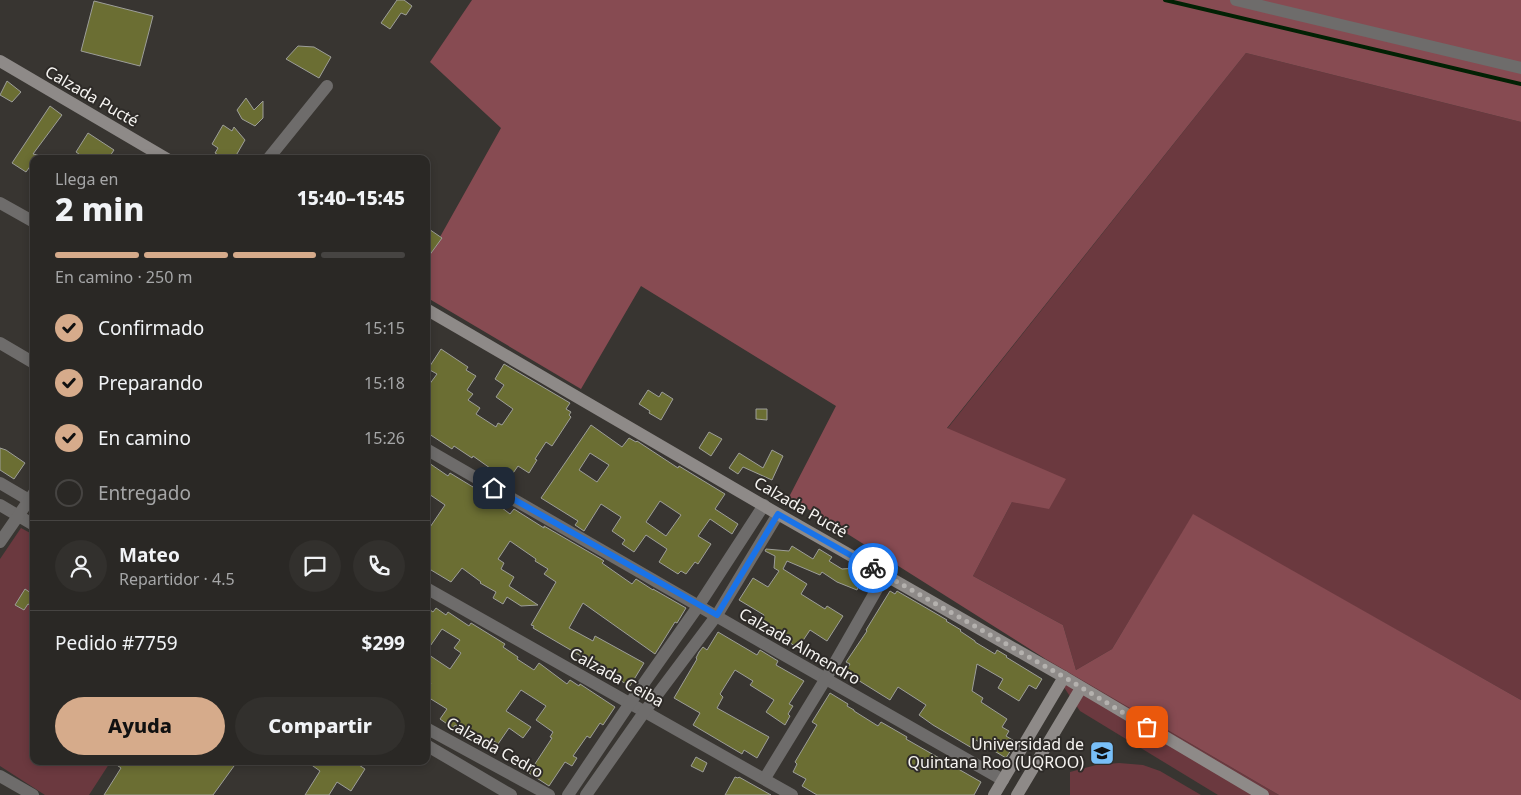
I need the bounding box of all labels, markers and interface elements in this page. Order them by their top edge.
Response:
street label: Calzada Pucté [41,60,143,132]
text: Llega en [55,168,118,190]
text: 15:40–15:45 [297,185,405,211]
text: 2 min [55,187,144,230]
text: En camino · 250 m [55,266,192,288]
icon: check [55,314,83,342]
text: Confirmado [98,315,204,341]
text: 15:15 [364,317,405,339]
icon: check [55,369,83,397]
text: Preparando [98,370,203,396]
text: 15:18 [364,372,405,394]
icon: check [55,424,83,452]
text: En camino [98,425,191,451]
text: 15:26 [364,427,405,449]
pin [473,467,515,509]
street label: Calzada Pucté [750,471,852,543]
icon: home [480,474,508,502]
text: Entregado [98,480,191,506]
button: person [55,540,107,592]
button: chat [289,540,341,592]
button: phone [353,540,405,592]
text: Mateo [119,542,180,568]
courier [848,543,898,593]
icon: bike [859,554,887,582]
text: Repartidor · 4.5 [119,568,235,590]
street label: Calzada Almendro [735,602,865,690]
text: Pedido #7759 [55,630,178,656]
text: $299 [362,630,405,656]
street label: Calzada Ceiba [566,642,668,712]
button: Ayuda [55,697,225,755]
button: Compartir [235,697,405,755]
pin [1126,706,1168,748]
street label: Calzada Cedro [443,711,547,783]
icon: bag [1133,713,1161,741]
place label: Universidad de Quintana Roo (UQROO) [908,733,1084,773]
school or university icon: Universidad de Quintana Roo (UQROO) [1089,740,1115,766]

